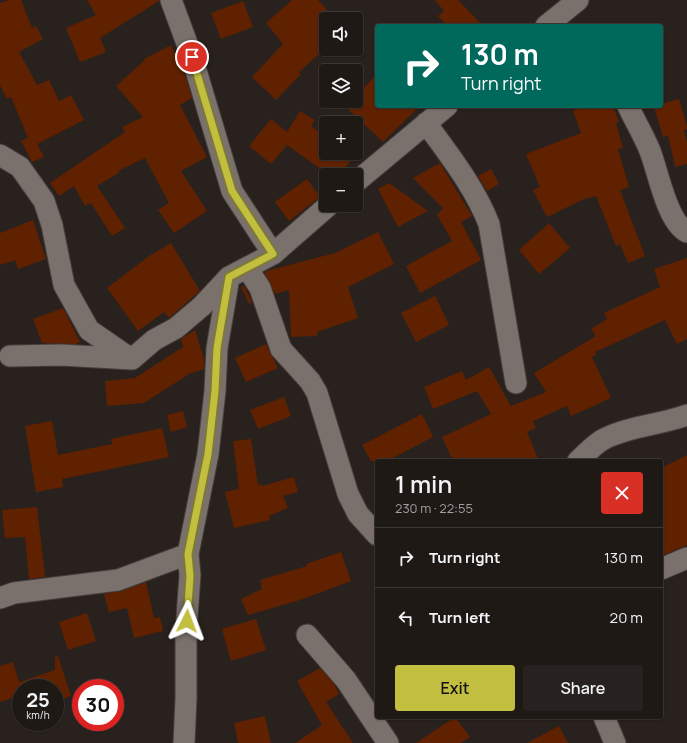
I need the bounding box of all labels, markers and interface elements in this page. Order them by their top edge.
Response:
map controls [319,12,363,212]
button: sound [319,12,363,56]
text: 130 m [461,35,539,73]
pin [175,40,209,74]
icon: right [395,40,447,92]
icon: arrive [181,46,203,68]
button: layers [319,64,363,108]
text: Turn right [461,71,542,95]
button: + [319,116,363,160]
button: − [319,168,363,212]
text: 1 min [395,467,452,500]
button: close [601,472,643,514]
text: 230 m · 22:55 [395,499,473,517]
icon: right [395,547,417,569]
text: Turn right [429,547,500,568]
text: 130 m [604,547,643,568]
position arrow [166,600,208,642]
icon: left [395,607,417,629]
text: Turn left [429,607,491,628]
text: 20 m [610,607,643,628]
button: Exit [395,665,515,711]
button: Share [523,665,643,711]
speed limit sign: 30 [72,679,124,731]
text: 25 [26,686,50,713]
text: km/h [26,708,50,722]

